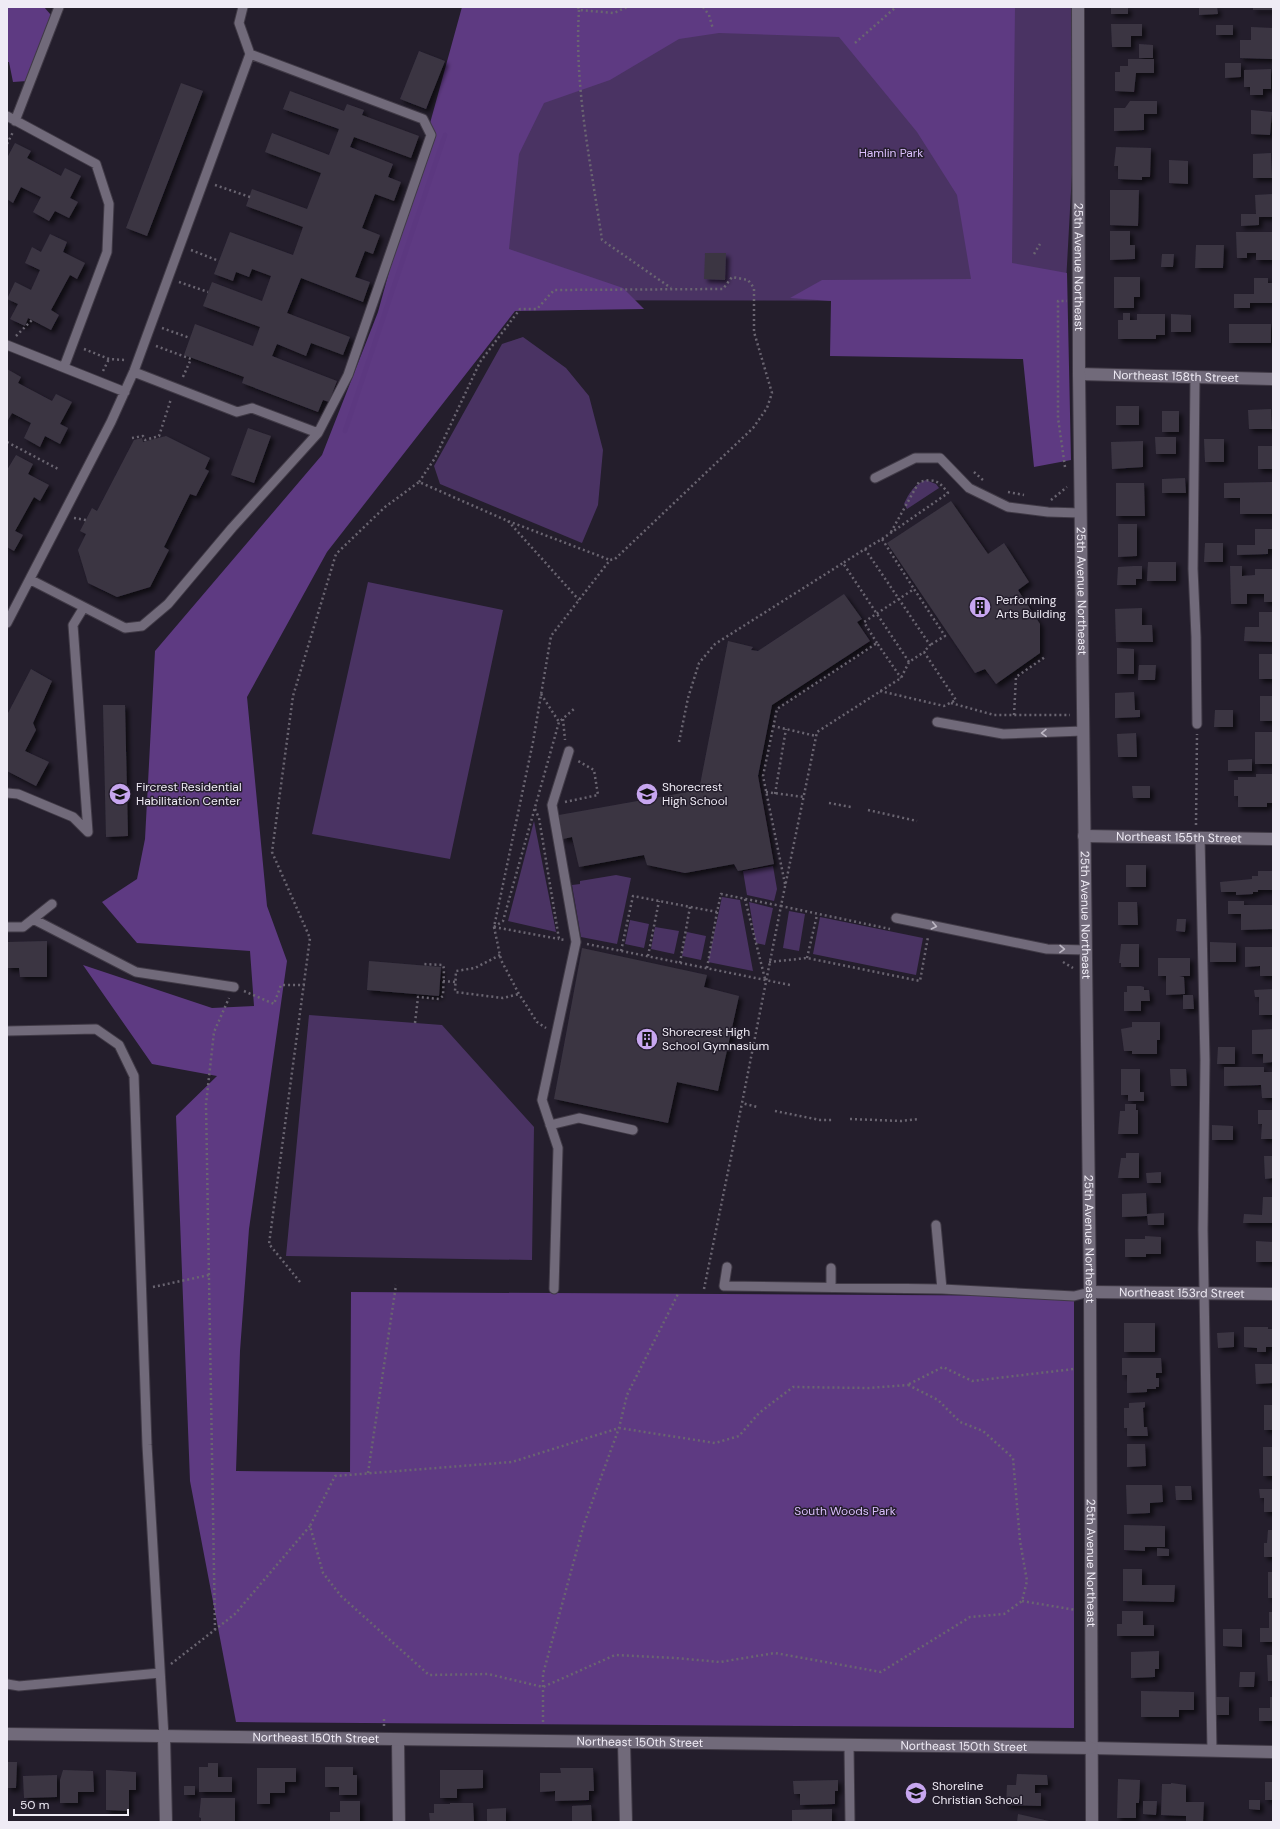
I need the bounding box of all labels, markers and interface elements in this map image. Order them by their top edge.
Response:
park label: Hamlin Park [859,145,923,161]
street label: 25th Avenue Northeast [1071,203,1087,332]
street label: Northeast 158th Street [1113,367,1239,386]
street label: 25th Avenue Northeast [1073,527,1090,656]
place label: Performing Arts Building [996,592,1066,622]
building icon: Performing Arts Building [967,594,993,620]
one-way arrow [1041,729,1047,737]
place label: Fircrest Residential Habilitation Center [136,779,242,809]
place label: Shorecrest High School [662,779,727,809]
school or university icon: Fircrest Residential Habilitation Center [107,781,133,807]
school or university icon: Shorecrest High School [634,781,660,807]
street label: Northeast 155th Street [1116,829,1242,847]
street label: 25th Avenue Northeast [1077,851,1094,980]
one-way arrow [931,921,938,929]
one-way arrow [1059,945,1065,953]
place label: Shorecrest High School Gymnasium [662,1024,769,1054]
building icon: Shorecrest High School Gymnasium [634,1026,660,1052]
street label: 25th Avenue Northeast [1081,1175,1098,1303]
street label: Northeast 153rd Street [1119,1284,1245,1302]
street label: 25th Avenue Northeast [1083,1499,1099,1627]
park label: South Woods Park [794,1503,896,1519]
street label: Northeast 150th Street [253,1729,380,1747]
street label: Northeast 150th Street [576,1733,704,1751]
street label: Northeast 150th Street [900,1738,1028,1755]
place label: Shoreline Christian School [932,1778,1022,1808]
school or university icon: Shoreline Christian School [903,1780,929,1806]
scale bar [14,1791,128,1817]
text: 50 m [20,1797,49,1813]

